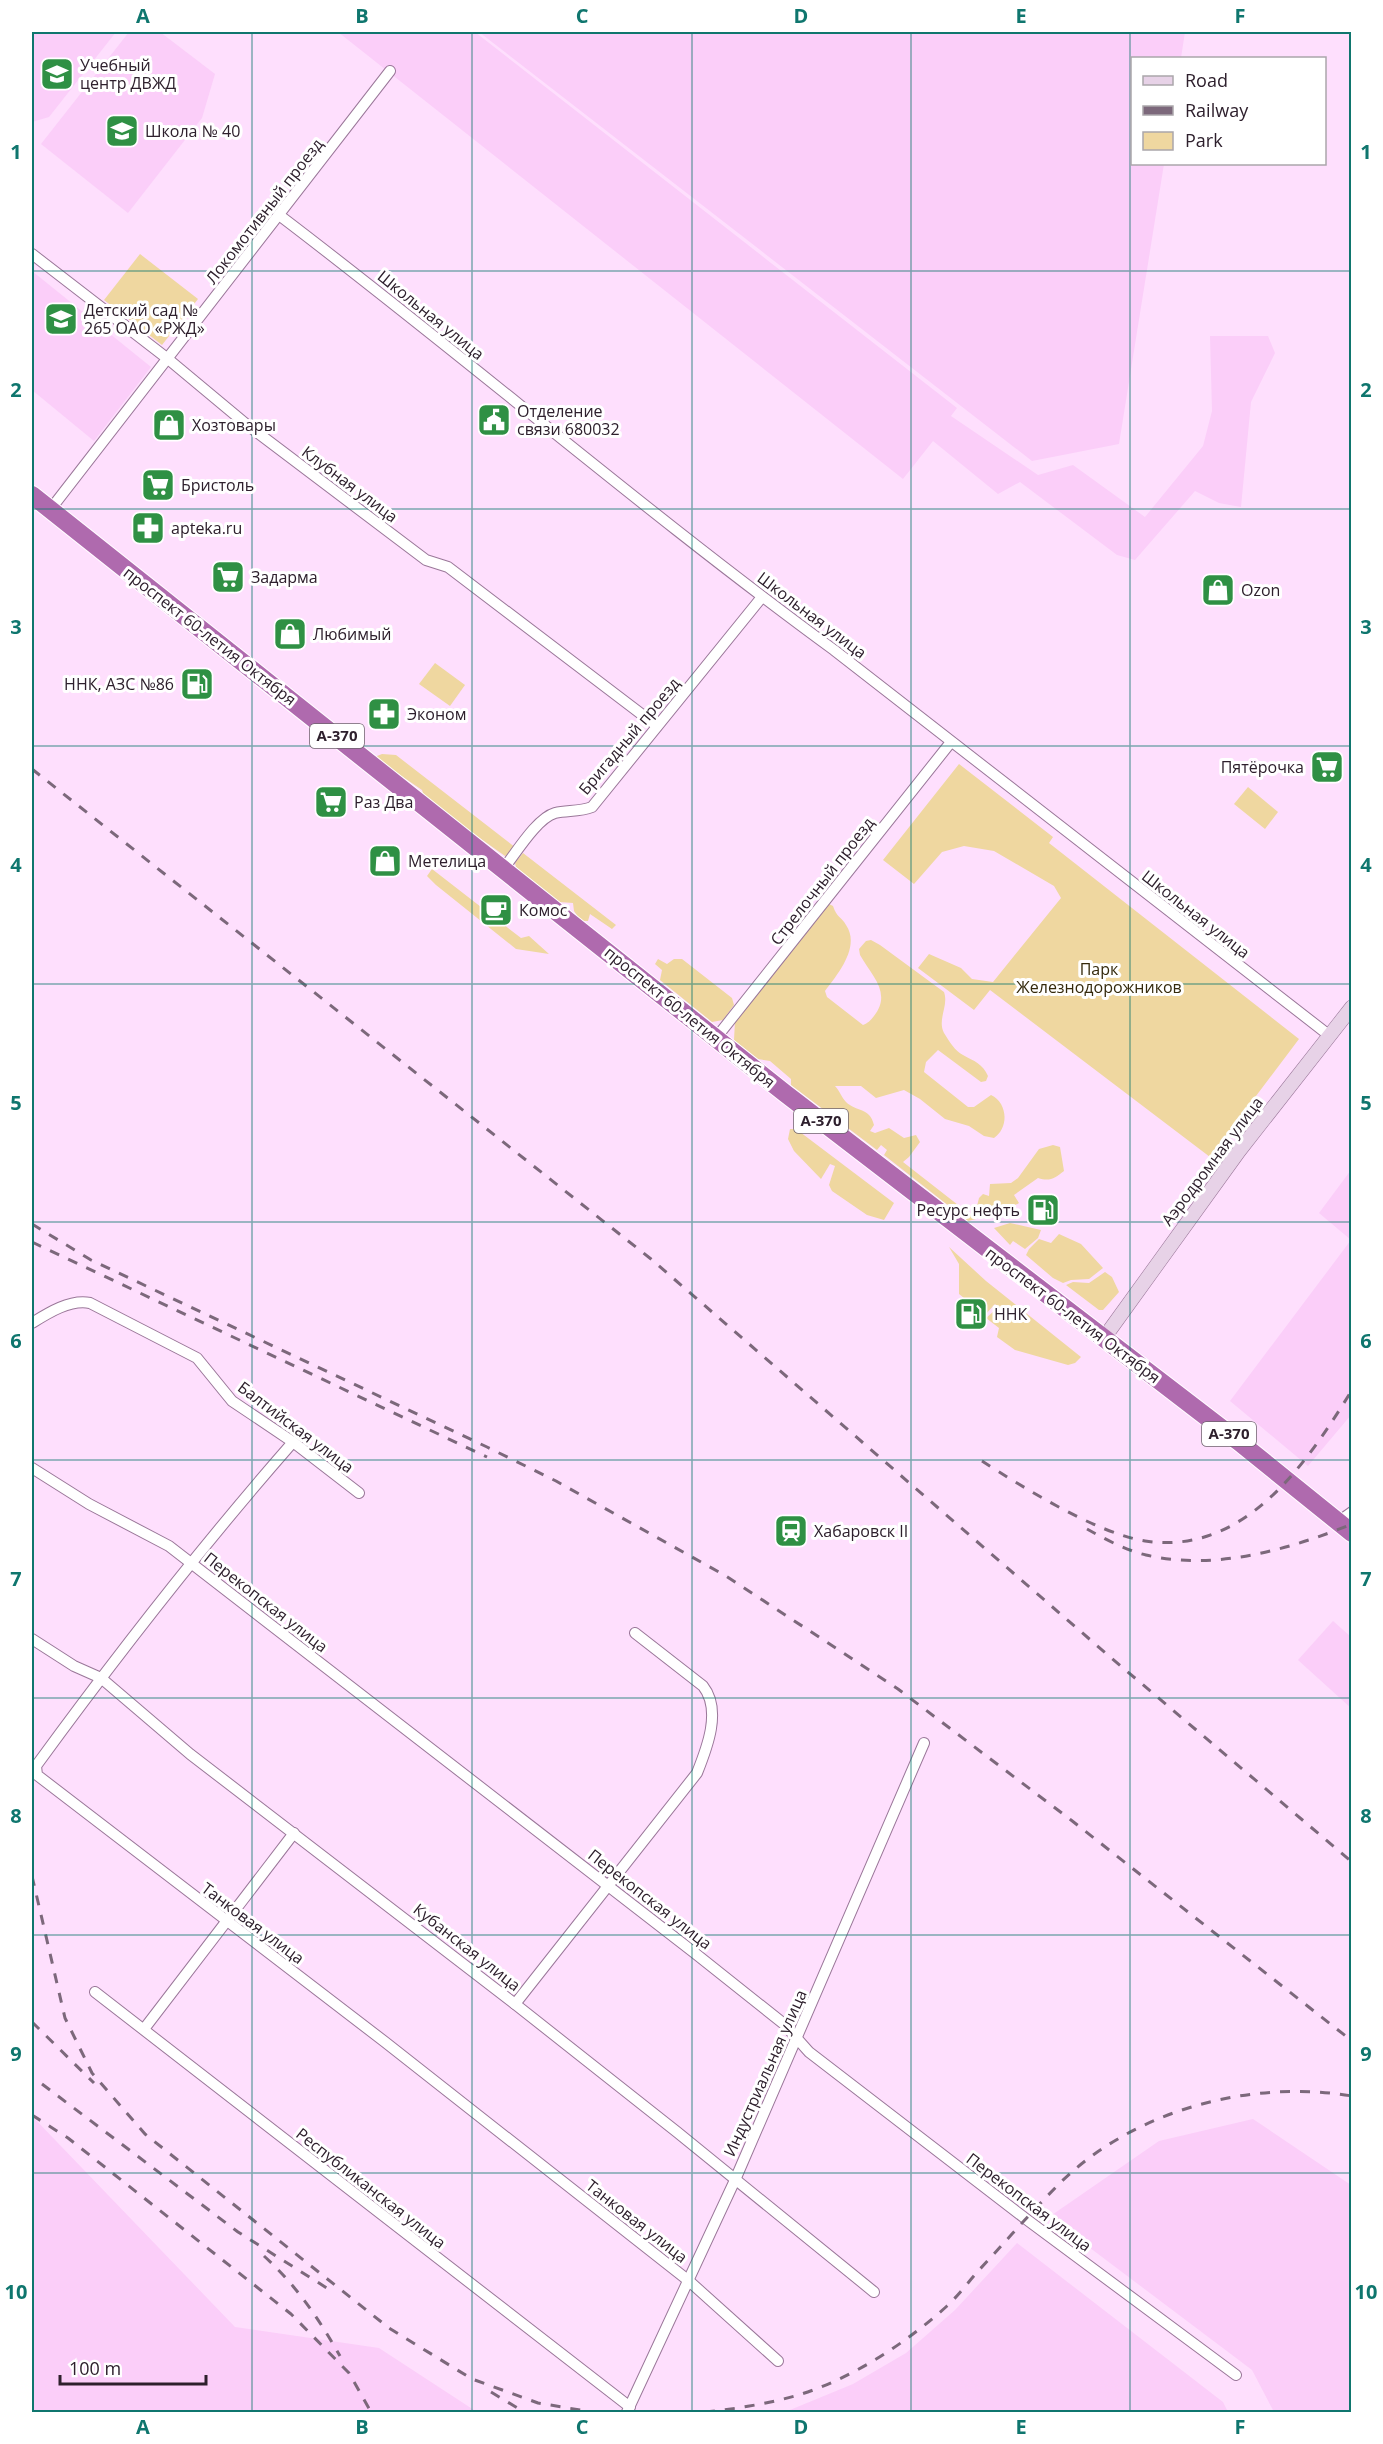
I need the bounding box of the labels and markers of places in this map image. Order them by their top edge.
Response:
place label: Учебный центр ДВЖД [80,54,176,94]
school or university icon: Учебный центр ДВЖД [39,56,75,92]
school or university icon: Школа № 40 [104,113,140,149]
place label: Школа № 40 [145,120,240,142]
place label: Детский сад № 265 ОАО «РЖД» [84,299,205,339]
school or university icon: Детский сад № 265 ОАО «РЖД» [43,301,79,337]
place label: Отделение связи 680032 [517,400,620,440]
public building icon: Отделение связи 680032 [476,402,512,438]
shop icon: Хозтовары [151,407,187,443]
place label: Хозтовары [192,414,276,436]
supermarket icon: Бристоль [140,467,176,503]
place label: Бристоль [181,474,254,496]
pharmacy icon: apteka.ru [130,510,166,546]
place label: apteka.ru [171,517,242,539]
supermarket icon: Задарма [210,559,246,595]
place label: Задарма [251,566,318,588]
shop icon: Ozon [1200,572,1236,608]
place label: Ozon [1241,579,1280,601]
shop icon: Любимый [272,616,308,652]
place label: Любимый [313,623,391,645]
fuel station icon: ННК, АЗС №86 [179,666,215,702]
place label: ННК, АЗС №86 [64,673,174,695]
pharmacy icon: Эконом [366,696,402,732]
place label: Эконом [407,703,466,725]
supermarket icon: Пятёрочка [1309,749,1345,785]
place label: Пятёрочка [1221,756,1304,778]
supermarket icon: Раз Два [313,784,349,820]
place label: Раз Два [354,791,413,813]
shop icon: Метелица [367,843,403,879]
place label: Метелица [408,850,486,872]
cafe icon: Комос [478,892,514,928]
place label: Комос [519,899,568,921]
fuel station icon: Ресурс нефть [1025,1192,1061,1228]
place label: Ресурс нефть [917,1199,1020,1221]
fuel station icon: ННК [953,1296,989,1332]
place label: ННК [994,1303,1028,1325]
station icon: Хабаровск II [773,1513,809,1549]
place label: Хабаровск II [814,1520,908,1542]

